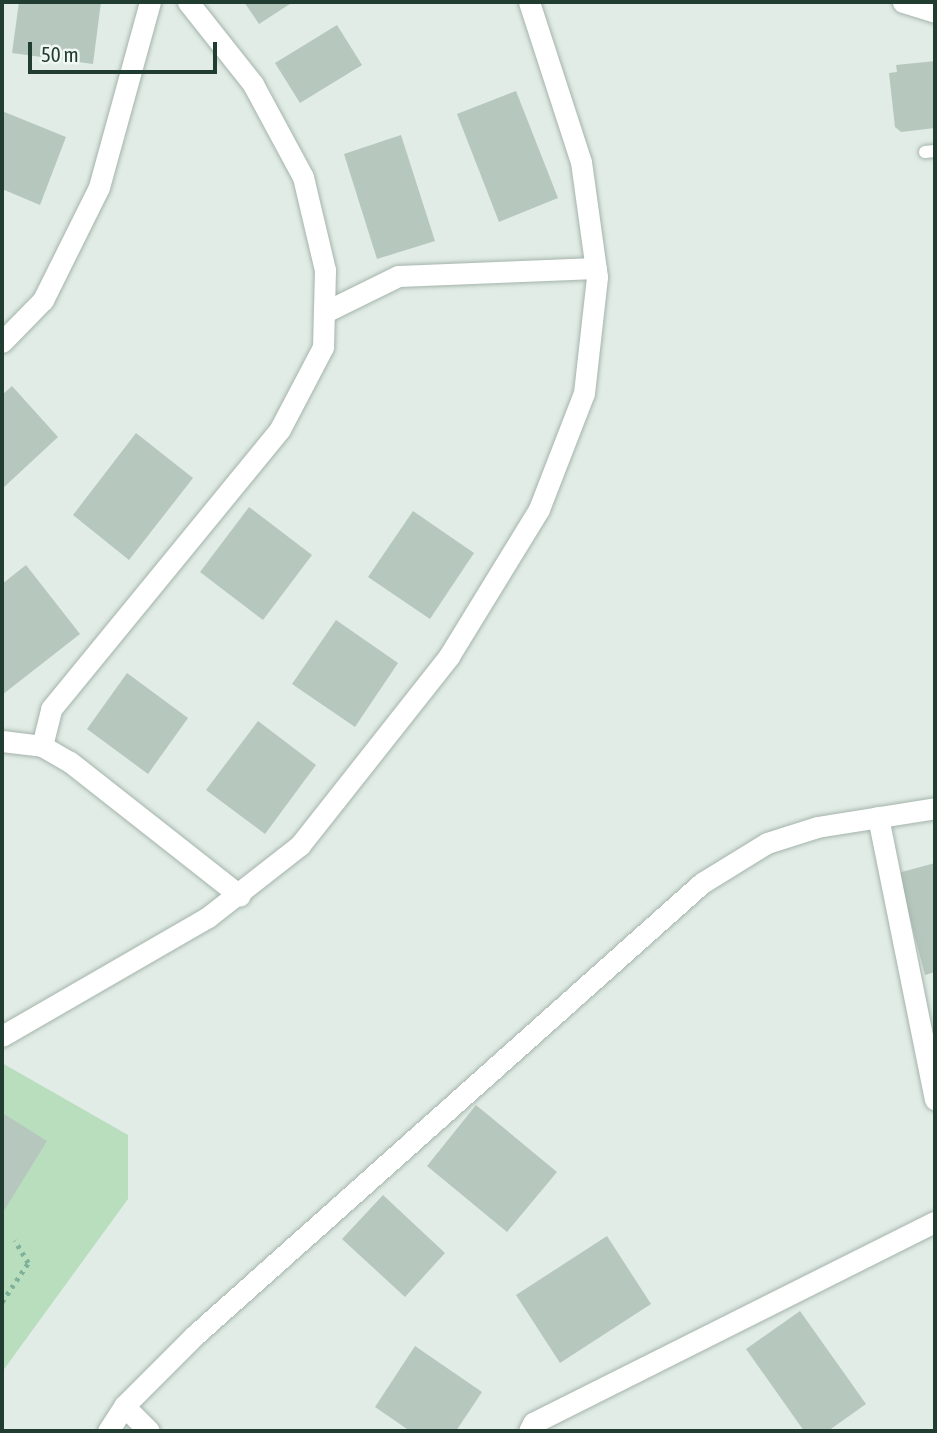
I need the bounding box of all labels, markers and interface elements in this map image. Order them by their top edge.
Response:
scale bar [32,28,220,72]
text: 50 m [41,42,79,66]

